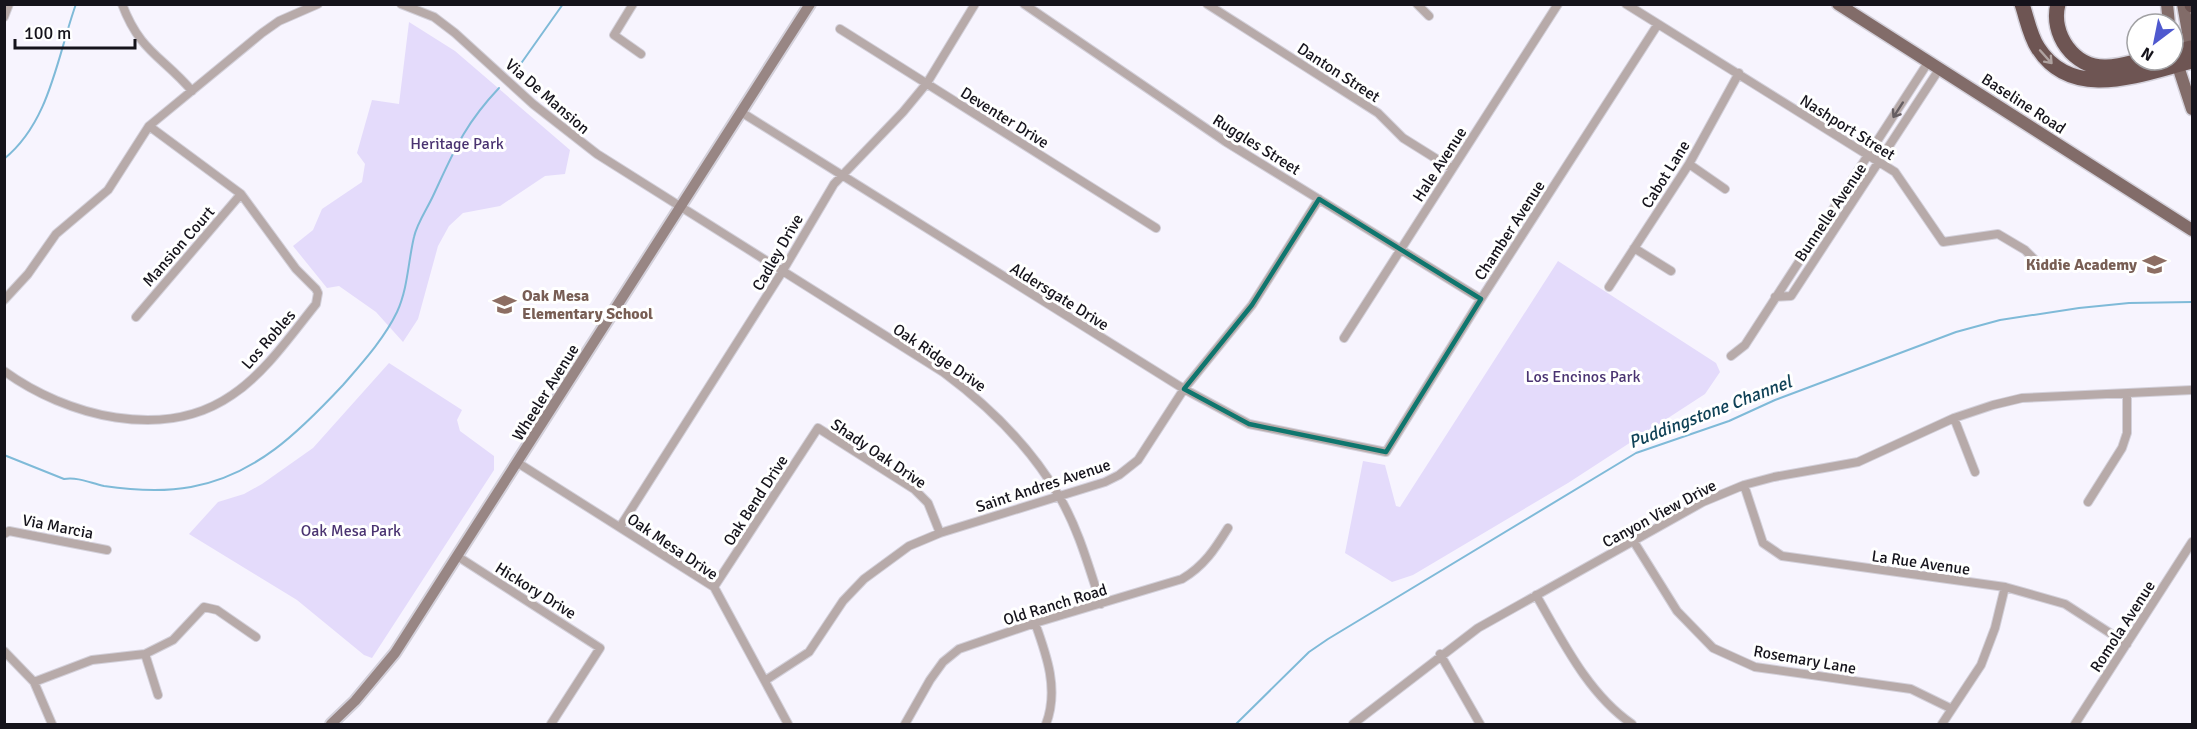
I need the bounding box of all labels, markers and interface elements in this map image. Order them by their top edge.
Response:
scale bar [15,12,135,50]
north arrow [2125,12,2185,72]
text: 100 m [24,22,71,44]
street label: Danton Street [1293,39,1384,107]
text: N [2138,42,2158,65]
one-way arrow [2039,49,2053,64]
street label: Via De Mansion [501,55,594,139]
street label: Baseline Road [1978,69,2069,138]
street label: Deventer Drive [956,83,1052,153]
street label: Nashport Street [1796,91,1899,165]
one-way arrow [1891,101,1903,118]
street label: Ruggles Street [1209,110,1304,180]
street label: Hale Avenue [1408,123,1471,206]
park label: Heritage Park [410,134,504,154]
street label: Cabot Lane [1637,137,1695,212]
street label: Bunnelle Avenue [1791,159,1871,266]
street label: Chamber Avenue [1470,177,1550,284]
street label: Mansion Court [138,202,219,291]
street label: Cadley Drive [748,211,808,294]
school or university icon: Kiddie Academy [2142,251,2168,277]
place label: Kiddie Academy [2026,255,2137,275]
street label: Aldersgate Drive [1006,258,1113,335]
place label: Oak Mesa Elementary School [522,286,653,324]
school or university icon: Oak Mesa Elementary School [491,291,517,317]
street label: Los Robles [237,306,300,374]
street label: Oak Ridge Drive [889,319,990,396]
street label: Wheeler Avenue [508,340,584,445]
park label: Los Encinos Park [1526,367,1640,387]
water label: Puddingstone Channel [1625,370,1796,453]
street label: Shady Oak Drive [827,415,930,493]
street label: Oak Bend Drive [719,451,793,550]
street label: Saint Andres Avenue [973,455,1113,517]
street label: Canyon View Drive [1599,475,1720,552]
street label: Oak Mesa Drive [623,509,722,585]
street label: Via Marcia [21,510,95,544]
park label: Oak Mesa Park [301,521,401,541]
street label: La Rue Avenue [1870,546,1971,580]
street label: Hickory Drive [491,558,580,624]
street label: Romola Avenue [2086,577,2160,676]
street label: Old Ranch Road [1001,580,1110,630]
street label: Rosemary Lane [1752,641,1858,679]

